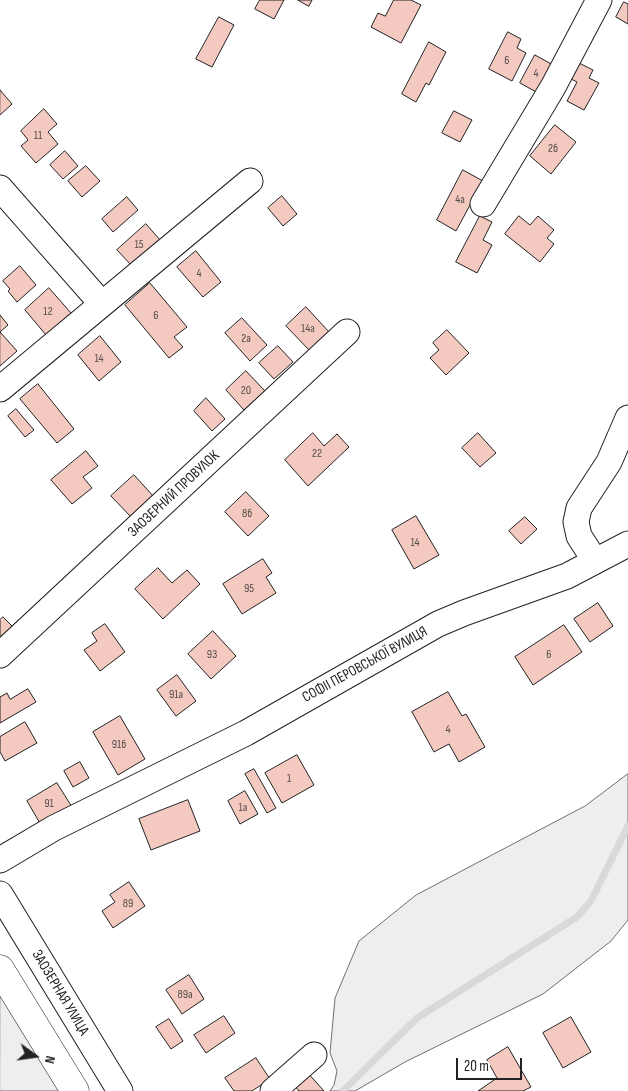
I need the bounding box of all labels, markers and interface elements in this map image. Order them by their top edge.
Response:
house number: 6 [504,54,510,68]
house number: 4 [533,67,539,81]
house number: 11 [34,129,42,143]
house number: 2б [548,142,558,156]
house number: 4а [455,193,465,207]
house number: 15 [134,238,144,252]
house number: 4 [196,267,202,281]
house number: 12 [43,305,53,319]
house number: 6 [153,309,159,323]
house number: 14а [301,322,315,336]
house number: 2а [241,332,251,346]
house number: 14 [94,352,104,366]
house number: 20 [241,384,251,398]
street label: ЗАОЗЕРНИЙ ПРОВУЛОК [125,447,223,541]
house number: 22 [312,447,322,461]
house number: 8б [242,507,252,521]
house number: 14 [410,536,420,550]
house number: 95 [244,582,254,596]
street label: СОФІІ ПЕРОВСЬКОЇ ВУЛИЦЯ [299,623,431,707]
house number: 93 [207,648,217,662]
house number: 6 [546,648,552,662]
house number: 91а [169,688,183,702]
house number: 4 [445,723,451,737]
house number: 91б [112,738,126,752]
house number: 1 [287,772,291,786]
house number: 91 [44,797,54,811]
house number: 1а [239,801,247,815]
house number: 89 [123,897,133,911]
street label: ЗАОЗЕРНАЯ УЛИЦА [27,947,93,1039]
house number: 89а [177,988,193,1002]
north arrow [10,1031,60,1081]
scale bar [458,1048,524,1080]
text: N [41,1054,59,1065]
text: 20 m [464,1057,489,1076]

